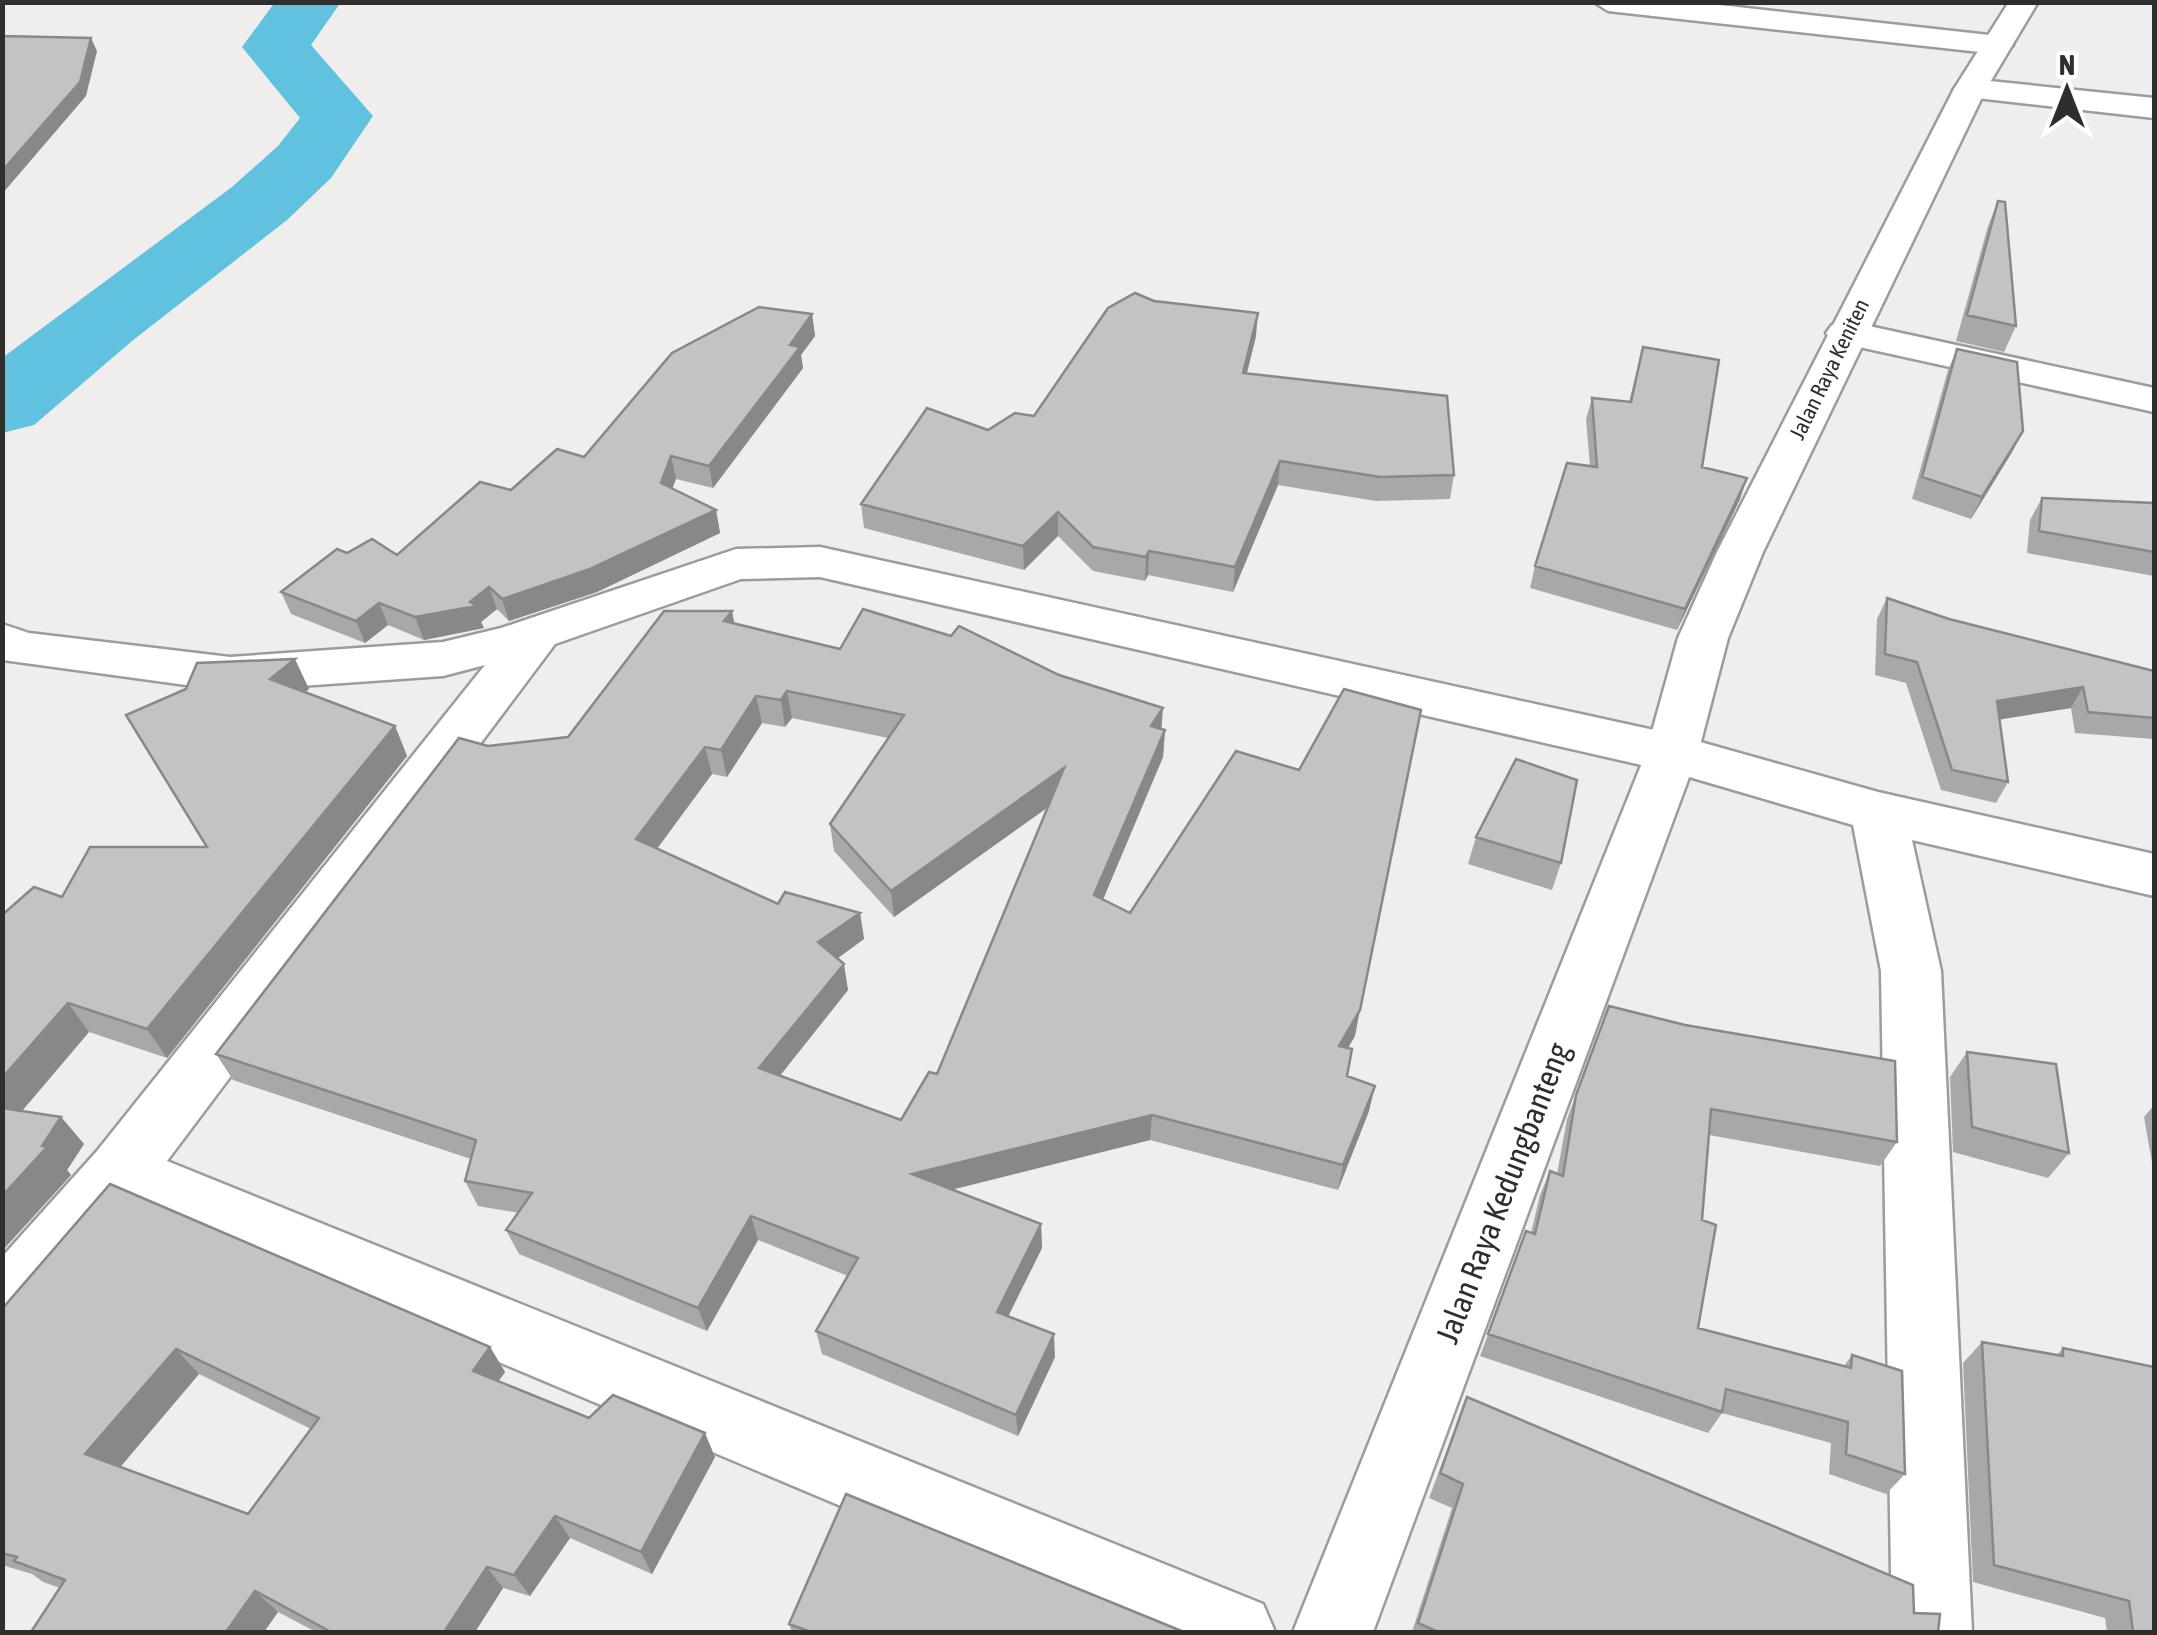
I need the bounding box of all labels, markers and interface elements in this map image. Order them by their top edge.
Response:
north arrow [2017,40,2117,140]
text: N [2059,49,2075,81]
street label: Jalan Raya Keniten [1784,294,1874,444]
street label: Jalan Raya Kedungbanteng [1428,1037,1577,1348]

